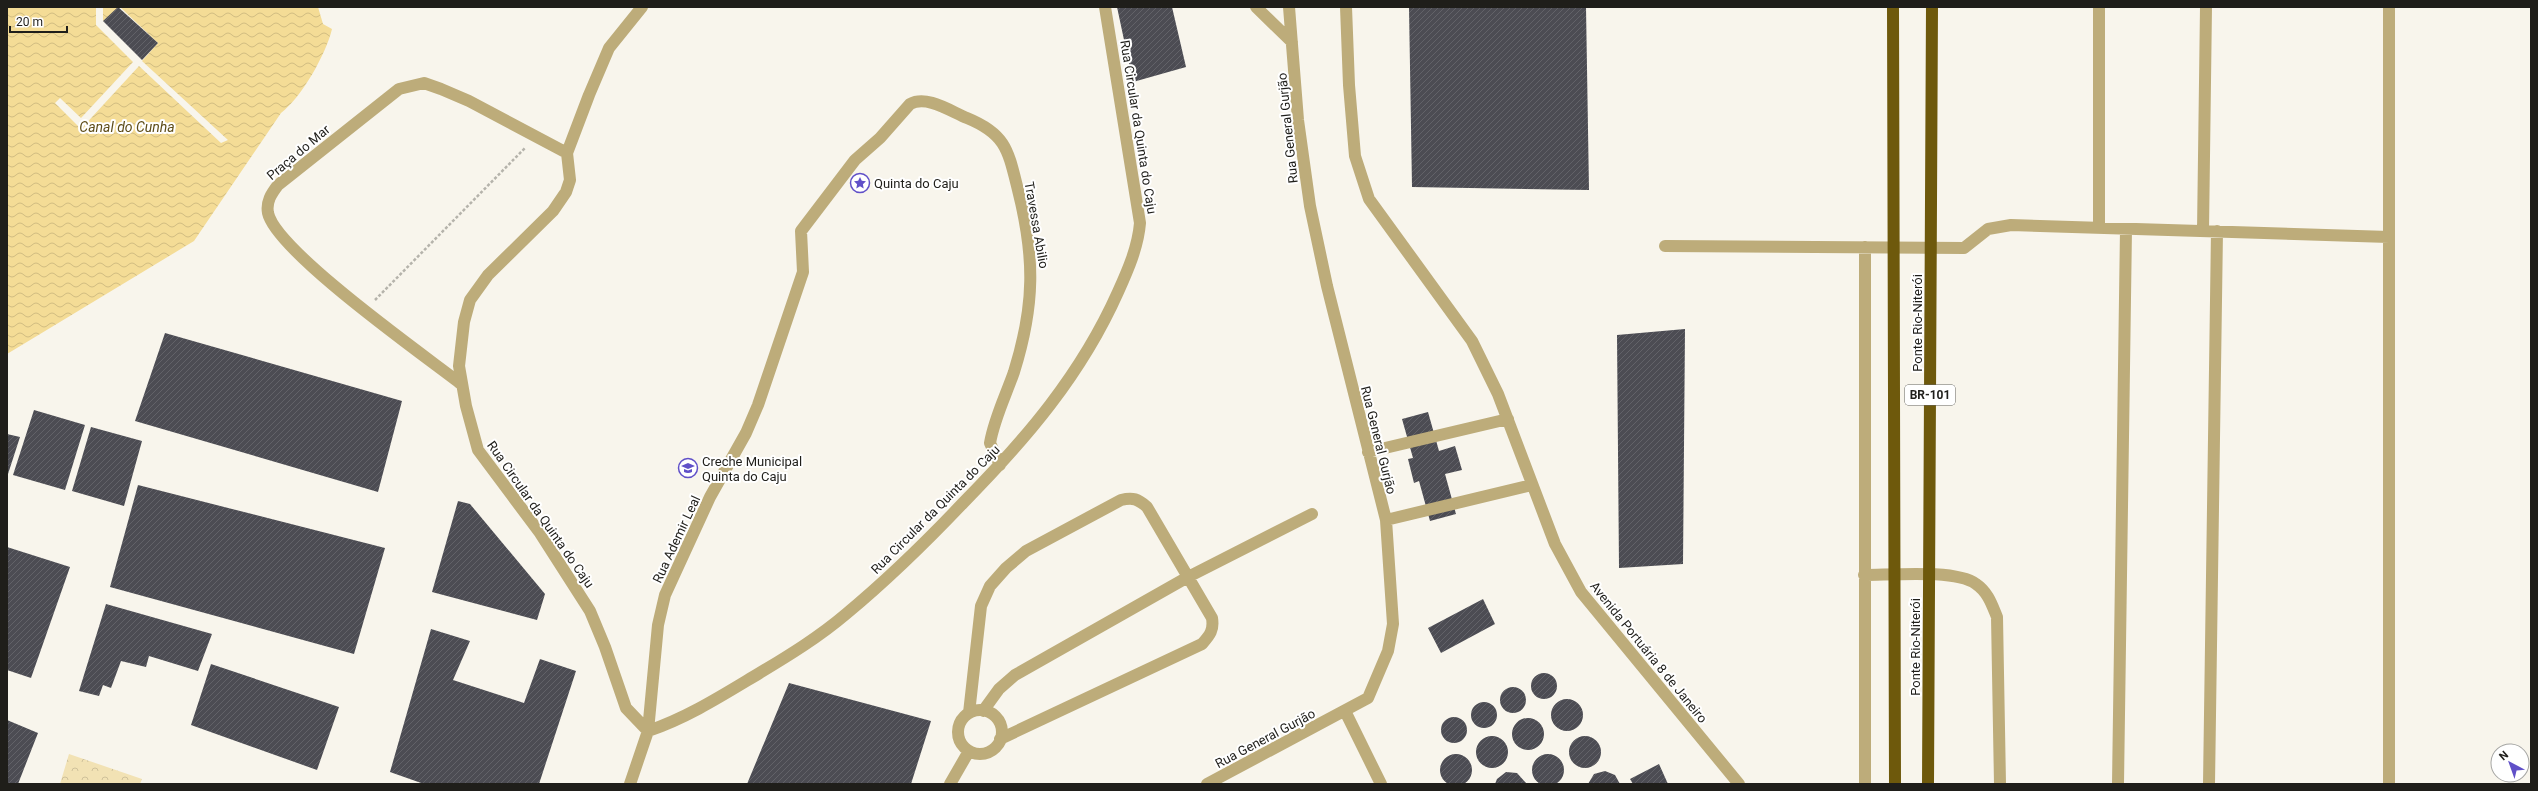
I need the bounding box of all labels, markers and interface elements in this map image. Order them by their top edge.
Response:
scale bar [10,8,67,34]
text: 20 m [16,15,43,29]
street label: Rua Circular da Quinta do Caju [1117,39,1160,215]
street label: Rua General Gurjão [1274,72,1301,184]
water label: Canal do Cunha [79,119,175,135]
street label: Praça do Mar [264,121,333,183]
place icon: Quinta do Caju [849,172,871,194]
place label: Quinta do Caju [874,176,959,191]
street label: Travessa Abilio [1021,180,1052,270]
street label: Ponte Rio-Niterói [1910,274,1925,372]
street label: Rua General Gurjão [1358,384,1399,496]
road number: BR-101 [1905,385,1955,405]
street label: Rua Circular da Quinta do Caju [484,438,597,591]
street label: Rua Circular da Quinta do Caju [868,442,1003,577]
place label: Creche Municipal Quinta do Caju [702,454,802,484]
school or university icon: Creche Municipal Quinta do Caju [677,457,699,479]
street label: Rua Ademir Leal [650,493,703,585]
street label: Avenida Portuária 8 de Janeiro [1587,579,1710,726]
street label: Ponte Rio-Niterói [1908,598,1923,696]
street label: Rua General Gurjão [1213,706,1318,771]
north arrow [2490,743,2530,783]
text: N [2497,748,2511,763]

